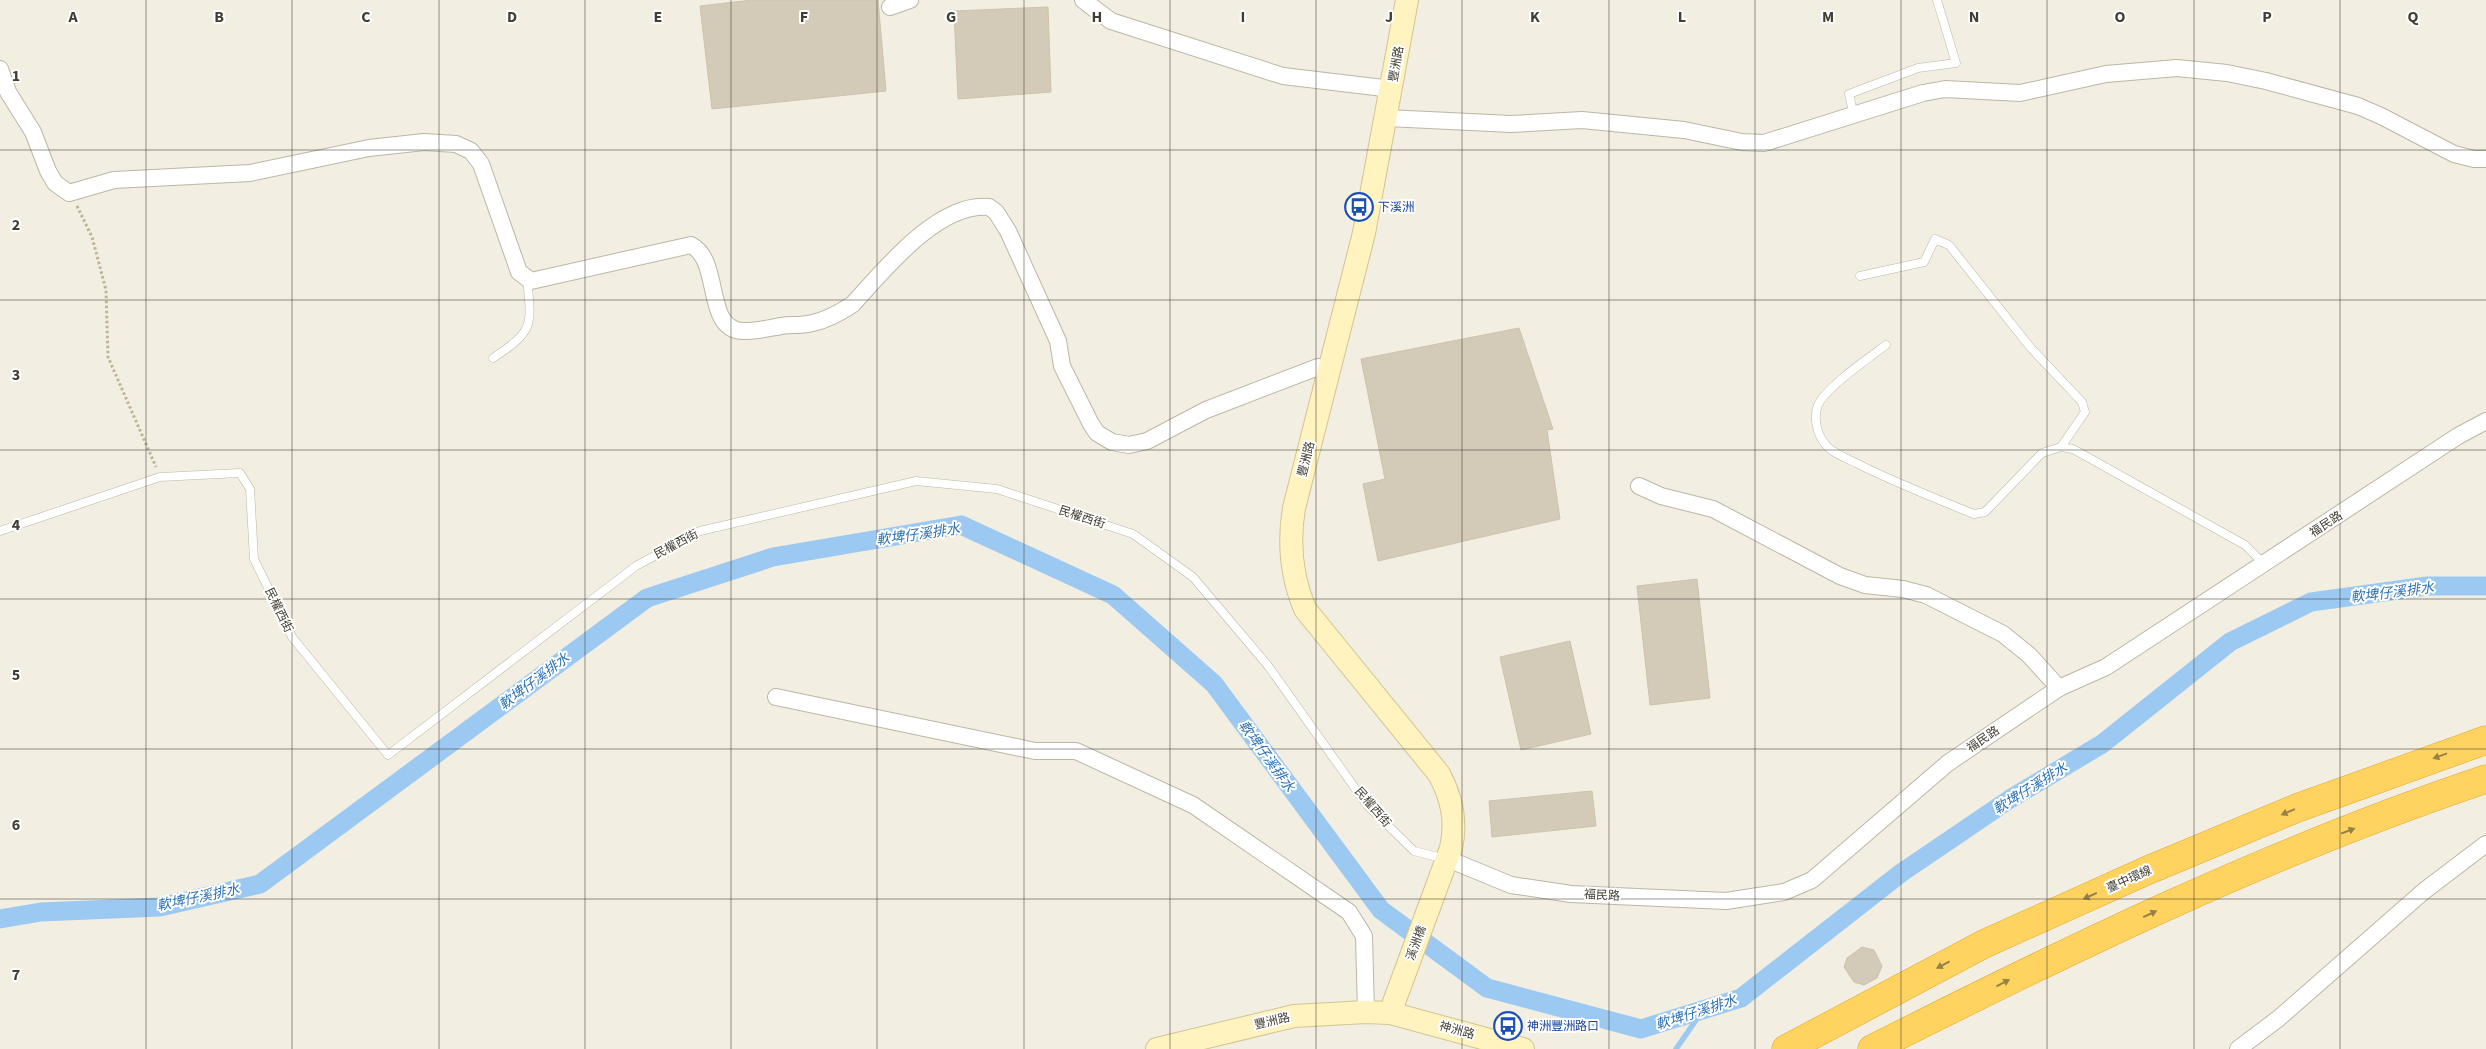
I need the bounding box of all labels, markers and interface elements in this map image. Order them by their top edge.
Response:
text: A [67,6,78,28]
text: B [214,6,224,28]
text: C [361,6,371,28]
text: D [507,6,517,28]
text: E [654,6,662,28]
text: F [800,6,808,28]
text: G [946,6,956,28]
text: H [1092,6,1102,28]
text: I [1241,6,1245,28]
text: J [1385,6,1393,28]
text: K [1530,6,1540,28]
text: L [1678,6,1686,28]
text: M [1822,6,1834,28]
text: N [1969,6,1979,28]
text: O [2115,6,2126,28]
text: P [2262,6,2272,28]
text: Q [2408,6,2419,28]
street label: 豐洲路 [1385,45,1408,83]
text: 1 [12,65,20,87]
bus stop icon: 下溪洲 [1344,192,1374,222]
place label: 下溪洲 [1378,199,1414,216]
text: 2 [12,214,20,236]
text: 3 [12,364,20,386]
street label: 豐洲路 [1294,440,1319,479]
street label: 民權西街 [1056,502,1107,533]
street label: 福民路 [2307,507,2346,541]
text: 4 [12,514,21,536]
water label: 軟埤仔溪排水 [875,519,962,551]
street label: 民權西街 [651,526,701,563]
water label: 軟埤仔溪排水 [2349,578,2436,608]
street label: 民權西街 [260,585,297,636]
water label: 軟埤仔溪排水 [495,648,575,715]
text: 5 [12,664,20,686]
water label: 軟埤仔溪排水 [1233,717,1300,797]
street label: 福民路 [1964,722,2003,757]
one-way arrow [2432,752,2447,760]
water label: 軟埤仔溪排水 [1990,758,2072,820]
street label: 民權西街 [1350,784,1395,831]
one-way arrow [2280,809,2295,816]
text: 6 [12,814,20,836]
one-way arrow [2341,827,2356,835]
street label: 臺中環線 [2104,862,2155,897]
water label: 軟埤仔溪排水 [155,879,242,916]
street label: 福民路 [1584,886,1620,905]
one-way arrow [2083,893,2097,901]
one-way arrow [2143,909,2157,917]
street label: 溪洲橋 [1402,923,1431,963]
one-way arrow [1936,961,1950,969]
text: 7 [12,964,20,986]
one-way arrow [1996,979,2010,987]
water label: 軟埤仔溪排水 [1653,990,1740,1035]
street label: 豐洲路 [1253,1009,1292,1034]
bus stop icon: 神洲豐洲路口 [1493,1011,1523,1041]
street label: 神洲路 [1437,1018,1476,1043]
place label: 神洲豐洲路口 [1527,1018,1599,1035]

